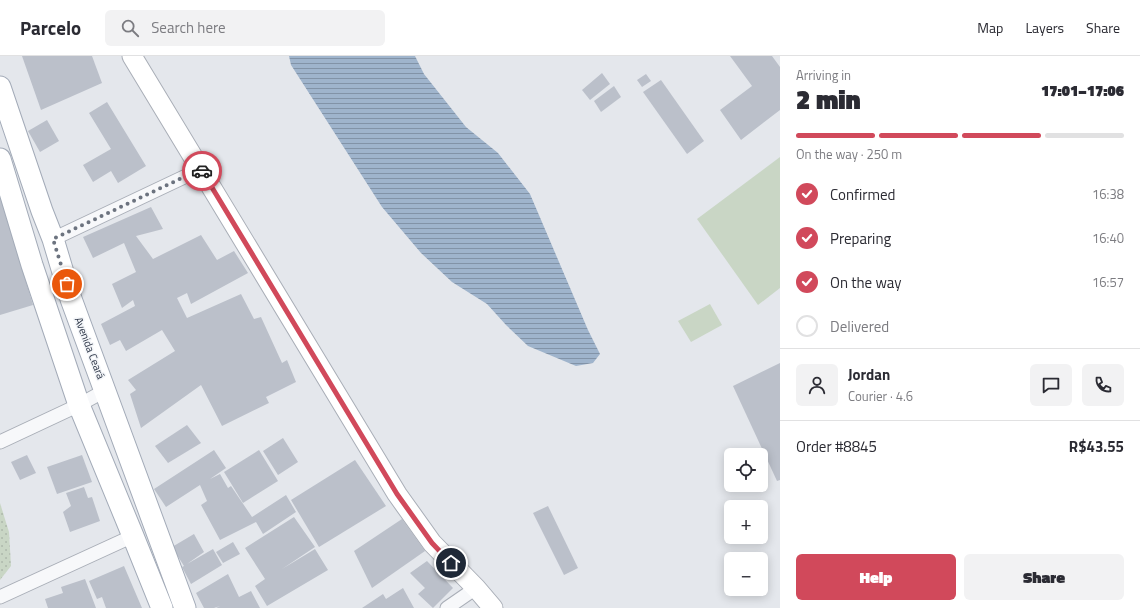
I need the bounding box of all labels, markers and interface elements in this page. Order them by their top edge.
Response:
search box [105,10,385,46]
text: Parcelo [20,13,81,42]
text: Search here [151,16,226,39]
icon: search [119,17,141,39]
text: Map [977,17,1003,38]
text: Layers [1025,17,1064,38]
text: Share [1086,17,1120,38]
text: Arriving in [796,65,851,85]
text: 17:01–17:06 [1041,79,1124,102]
text: 2 min [796,80,861,119]
text: On the way · 250 m [796,144,902,164]
courier [182,151,222,191]
icon: car [191,160,213,182]
icon: check [796,183,818,205]
text: Confirmed [830,183,895,206]
text: 16:38 [1092,184,1124,204]
icon: check [796,227,818,249]
text: Preparing [830,227,891,250]
text: 16:40 [1092,228,1124,248]
pin [50,267,84,301]
icon: check [796,271,818,293]
text: On the way [830,271,902,294]
text: 16:57 [1092,272,1124,292]
icon: bag [56,273,78,295]
street label: Avenida Ceará [71,315,109,382]
text: Delivered [830,315,889,338]
text: Jordan [848,363,890,386]
button: person [796,364,838,406]
button: chat [1030,364,1072,406]
button: phone [1082,364,1124,406]
text: Courier · 4.6 [848,386,913,406]
text: Order #8845 [796,435,877,458]
text: R$43.55 [1069,435,1124,458]
map controls [724,448,768,596]
button: locate [724,448,768,492]
button: + [724,500,768,544]
pin [434,546,468,580]
icon: home [440,552,462,574]
button: − [724,552,768,596]
button: Help [796,554,956,600]
button: Share [964,554,1124,600]

